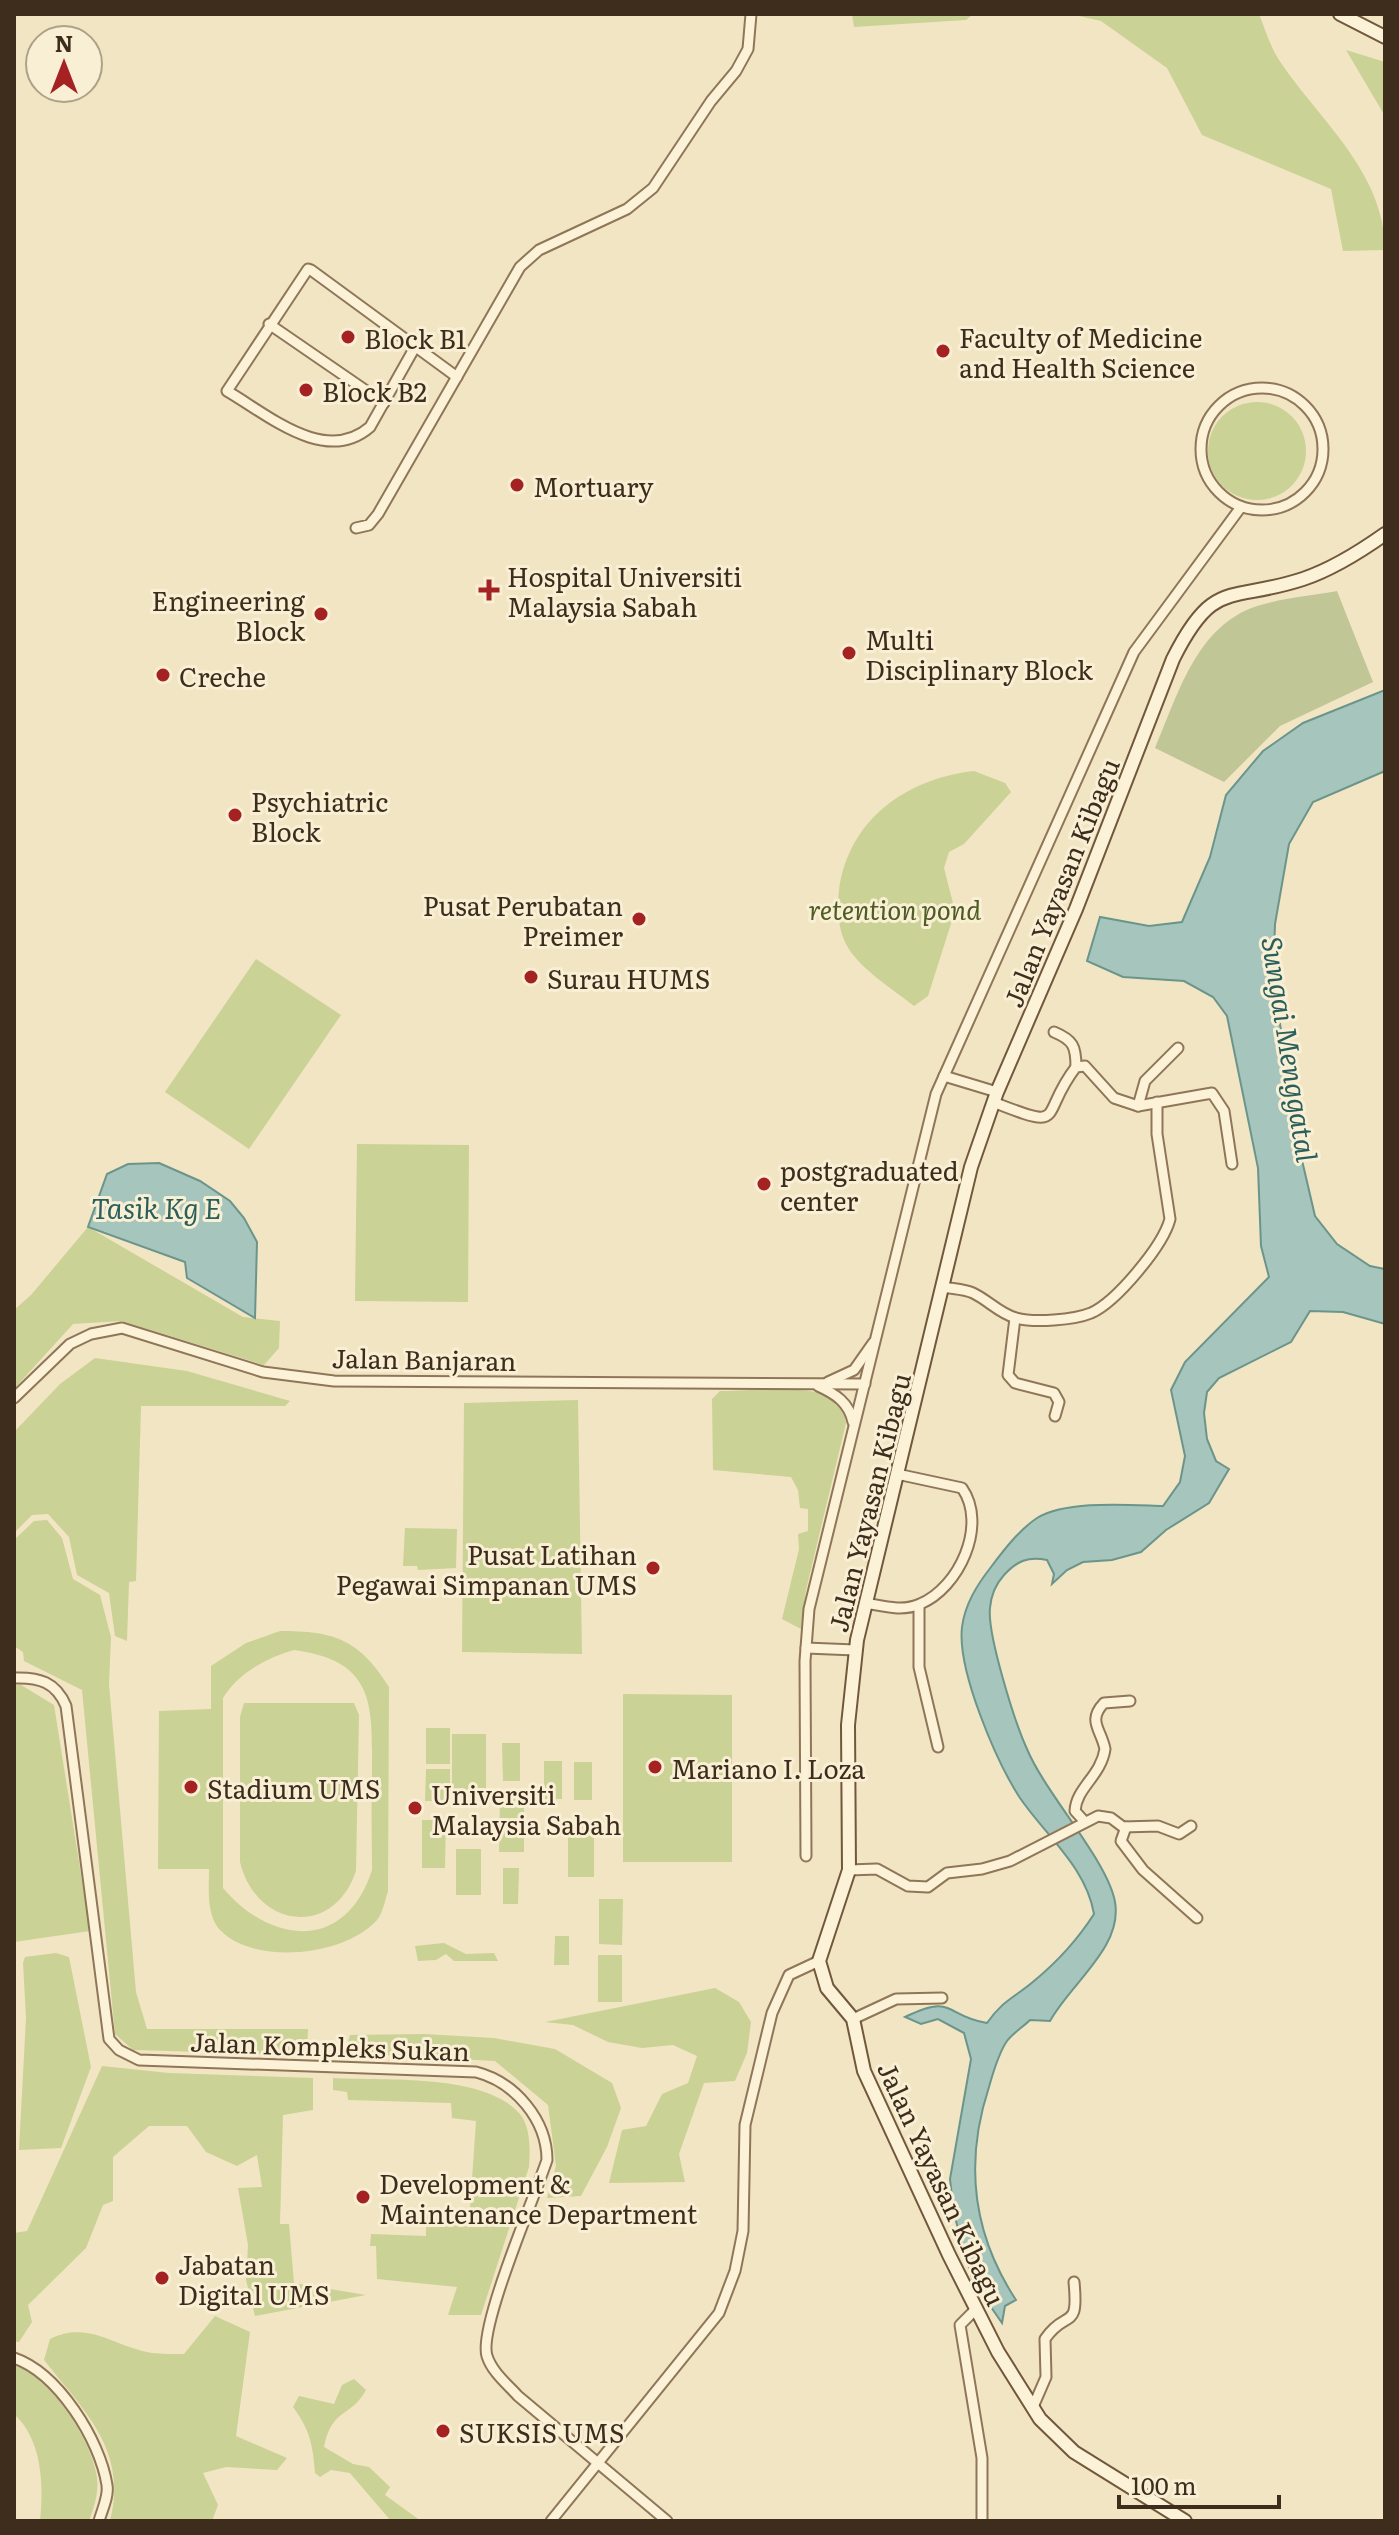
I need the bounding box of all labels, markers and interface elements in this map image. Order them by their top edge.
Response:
north arrow [24,24,104,104]
text: N [55,26,73,59]
place label: Faculty of Medicine and Health Science [959,317,1203,386]
place label: Block B1 [364,318,466,357]
marker: Block B1 [339,328,357,346]
marker: Faculty of Medicine and Health Science [934,342,952,360]
place label: Block B2 [322,371,427,410]
marker: Block B2 [297,381,315,399]
place label: Mortuary [533,466,654,505]
marker: Mortuary [508,476,526,494]
place label: Hospital Universiti Malaysia Sabah [507,556,742,625]
marker: Hospital Universiti Malaysia Sabah [478,579,500,601]
place label: Engineering Block [152,580,306,649]
marker: Engineering Block [312,605,330,623]
place label: Multi Disciplinary Block [865,619,1094,688]
marker: Multi Disciplinary Block [840,644,858,662]
place label: Creche [179,656,266,695]
marker: Creche [154,666,172,684]
street label: Jalan Yayasan Kibagu [992,752,1128,1012]
place label: Psychiatric Block [251,781,388,850]
marker: Psychiatric Block [226,806,244,824]
place label: Pusat Perubatan Preimer [423,885,624,954]
park label: retention pond [809,889,981,928]
marker: Pusat Perubatan Preimer [630,910,648,928]
water label: Sungai Menggatal [1252,933,1330,1165]
place label: Surau HUMS [547,958,710,997]
marker: Surau HUMS [522,968,540,986]
place label: postgraduated center [780,1150,959,1219]
marker: postgraduated center [755,1175,773,1193]
water label: Tasik Kg E [91,1186,221,1228]
street label: Jalan Banjaran [331,1337,517,1379]
street label: Jalan Yayasan Kibagu [817,1368,919,1636]
place label: Pusat Latihan Pegawai Simpanan UMS [336,1534,637,1603]
marker: Pusat Latihan Pegawai Simpanan UMS [644,1559,662,1577]
place label: Mariano I. Loza [671,1748,865,1787]
marker: Mariano I. Loza [646,1758,664,1776]
place label: Stadium UMS [207,1768,380,1807]
place label: Universiti Malaysia Sabah [431,1774,621,1843]
marker: Stadium UMS [182,1778,200,1796]
marker: Universiti Malaysia Sabah [406,1799,424,1817]
street label: Jalan Kompleks Sukan [189,2021,471,2069]
street label: Jalan Yayasan Kibagu [869,2054,1017,2312]
place label: Development & Maintenance Department [379,2163,698,2232]
marker: Development & Maintenance Department [354,2188,372,2206]
place label: Jabatan Digital UMS [178,2244,330,2313]
marker: Jabatan Digital UMS [153,2269,171,2287]
place label: SUKSIS UMS [459,2412,625,2451]
marker: SUKSIS UMS [434,2422,452,2440]
scale bar [1119,2459,1279,2509]
text: 100 m [1131,2467,1197,2502]

